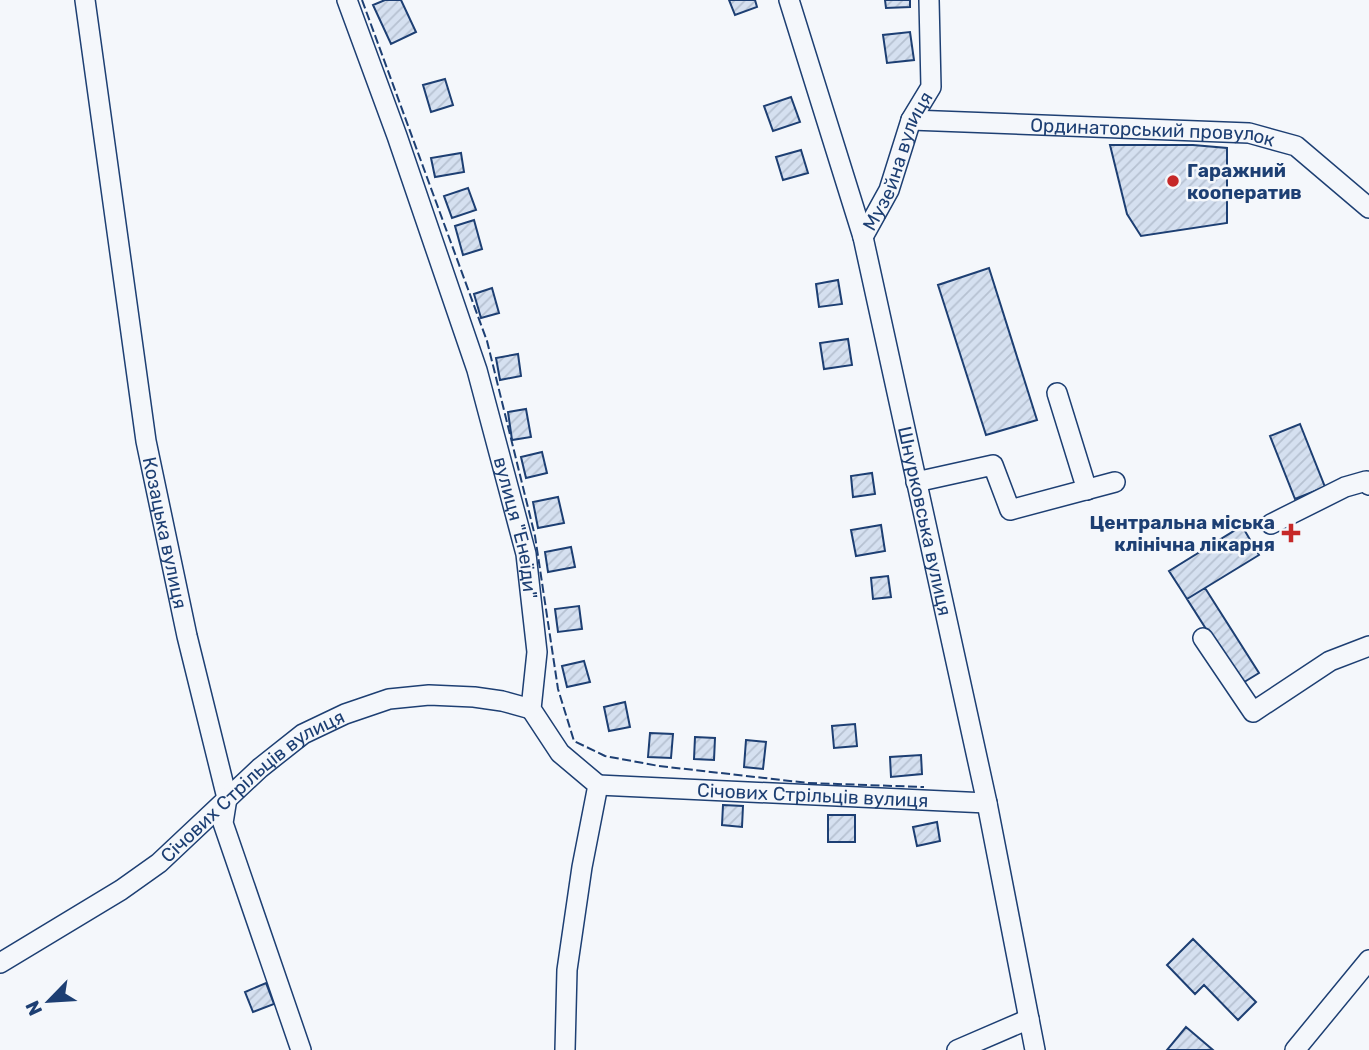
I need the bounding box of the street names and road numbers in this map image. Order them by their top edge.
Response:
street label: Музейна вулиця [858,87,938,235]
street label: Ординаторський провулок [1030,114,1277,152]
street label: Шнурковська вулиця [893,424,957,618]
street label: вулиця "Енеїди" [489,454,542,600]
street label: Козацька вулиця [138,455,192,611]
street label: Січових Стрільців вулиця [156,705,348,867]
street label: Січових Стрільців вулиця [697,779,929,812]

